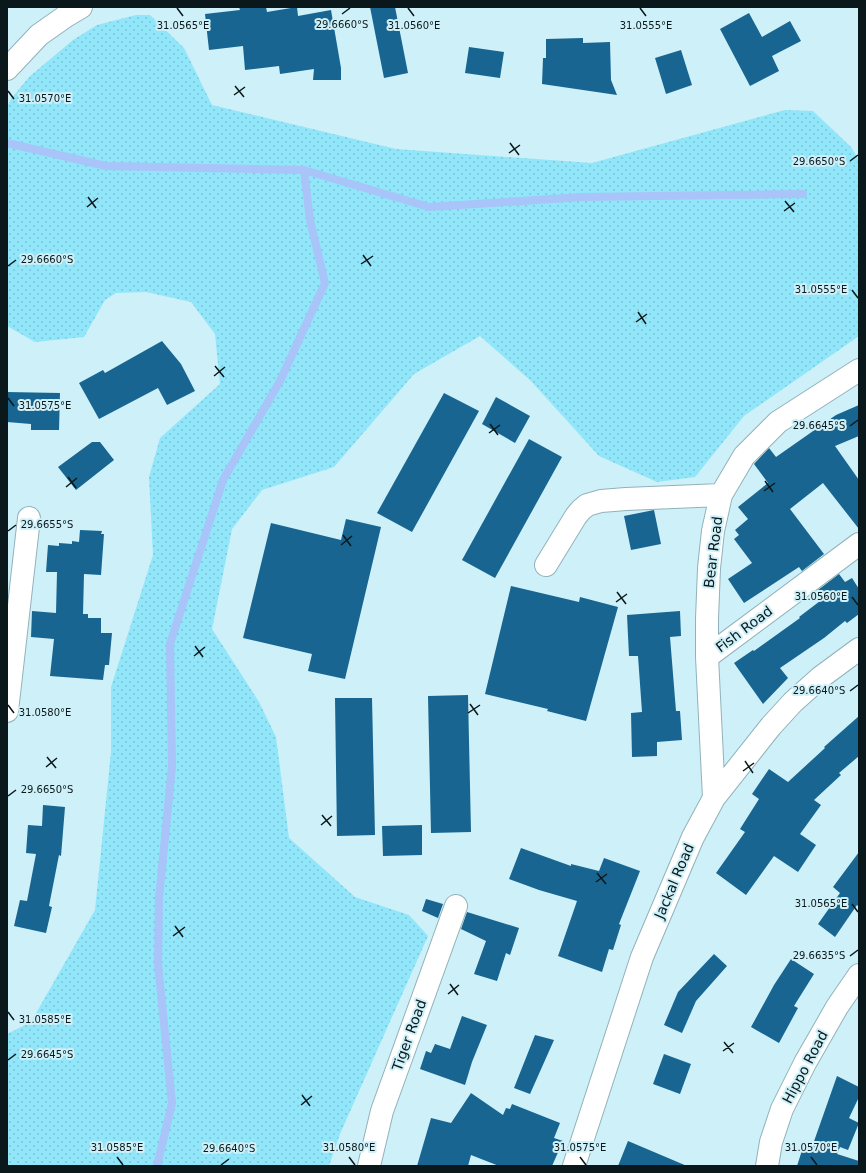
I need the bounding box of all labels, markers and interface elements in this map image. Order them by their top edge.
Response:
text: 29.6660°S [316,19,368,30]
text: 31.0565°E [157,20,209,31]
text: 31.0560°E [388,20,440,31]
text: 31.0555°E [620,20,672,31]
text: 31.0570°E [19,93,71,104]
text: 29.6650°S [793,156,845,167]
text: 29.6660°S [21,254,73,265]
text: 31.0555°E [795,284,847,295]
text: 31.0575°E [19,400,71,411]
text: 29.6645°S [793,420,845,431]
street label: Bear Road [701,515,725,589]
text: 29.6655°S [21,519,73,530]
text: 31.0560°E [795,591,847,602]
street label: Fish Road [713,603,775,655]
text: 29.6640°S [793,685,845,696]
text: 31.0580°E [19,707,71,718]
text: 29.6650°S [21,784,73,795]
street label: Jackal Road [651,841,697,922]
text: 31.0565°E [795,898,847,909]
text: 29.6635°S [793,950,845,961]
street label: Tiger Road [388,997,429,1074]
text: 31.0585°E [19,1014,71,1025]
street label: Hippo Road [779,1028,831,1106]
text: 29.6645°S [21,1049,73,1060]
text: 31.0585°E [91,1142,143,1153]
text: 31.0580°E [323,1142,375,1153]
text: 31.0575°E [554,1142,606,1153]
text: 31.0570°E [785,1142,837,1153]
text: 29.6640°S [203,1143,255,1154]

